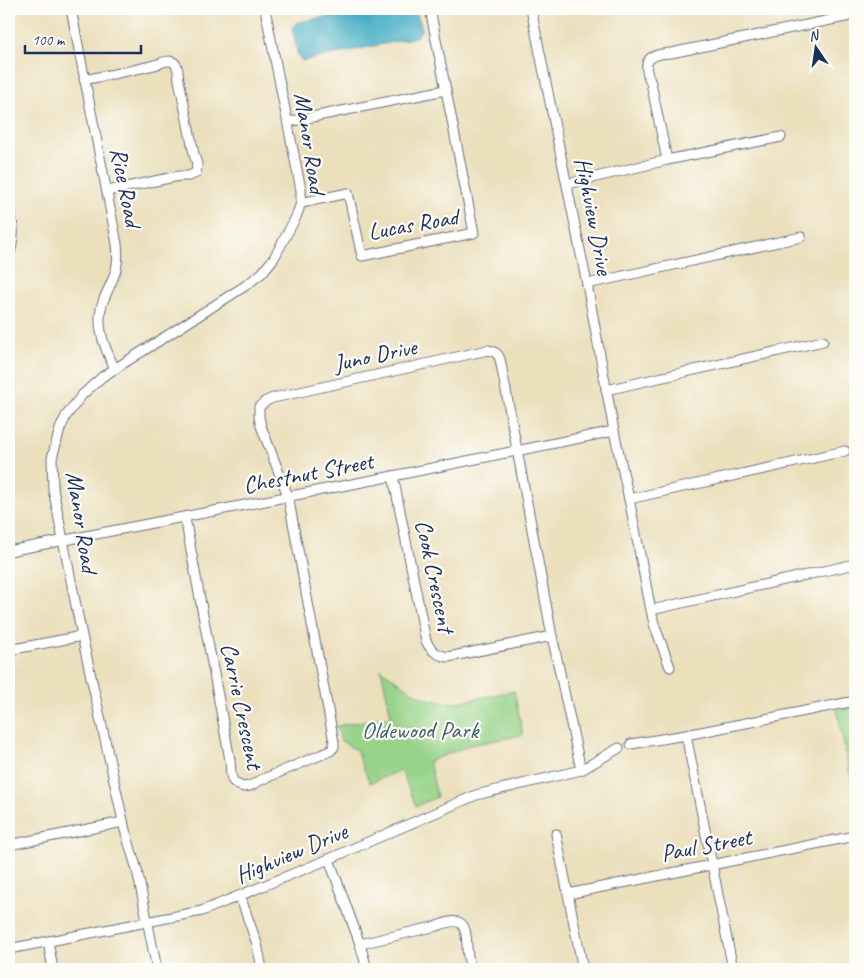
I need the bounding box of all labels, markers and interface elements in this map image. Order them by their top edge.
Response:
scale bar [25,22,141,54]
north arrow [792,22,842,72]
text: N [807,26,822,45]
text: 100 m [32,31,66,50]
street label: Manor Road [287,90,333,199]
street label: Rice Road [104,145,149,233]
street label: Highview Drive [568,155,620,279]
street label: Lucas Road [366,201,464,247]
street label: Juno Drive [330,331,421,379]
street label: Chestnut Street [241,445,377,500]
street label: Manor Road [59,469,105,578]
street label: Cook Crescent [408,517,462,638]
street label: Carrie Crescent [214,640,270,774]
park label: Oldewood Park [362,715,480,745]
street label: Highview Drive [230,815,354,890]
street label: Paul Street [658,821,756,868]

